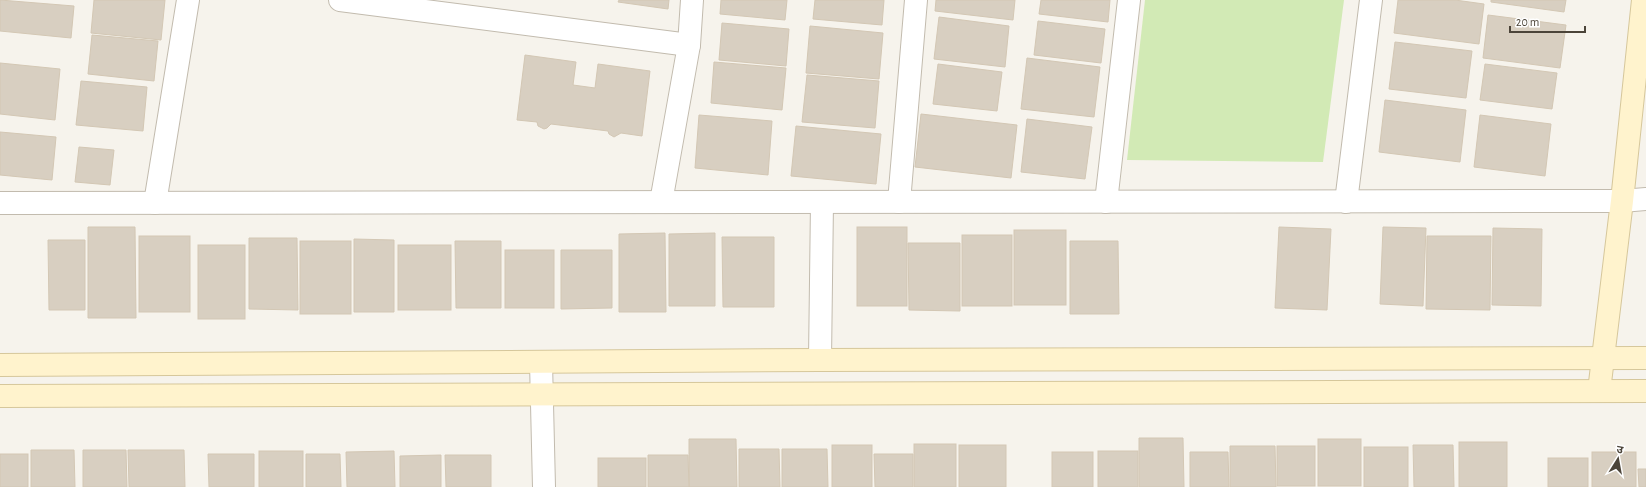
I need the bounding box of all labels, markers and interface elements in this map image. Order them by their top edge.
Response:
scale bar [1510,8,1585,34]
text: 20 m [1516,16,1539,28]
north arrow [1598,439,1638,479]
text: उ [1616,444,1625,456]

